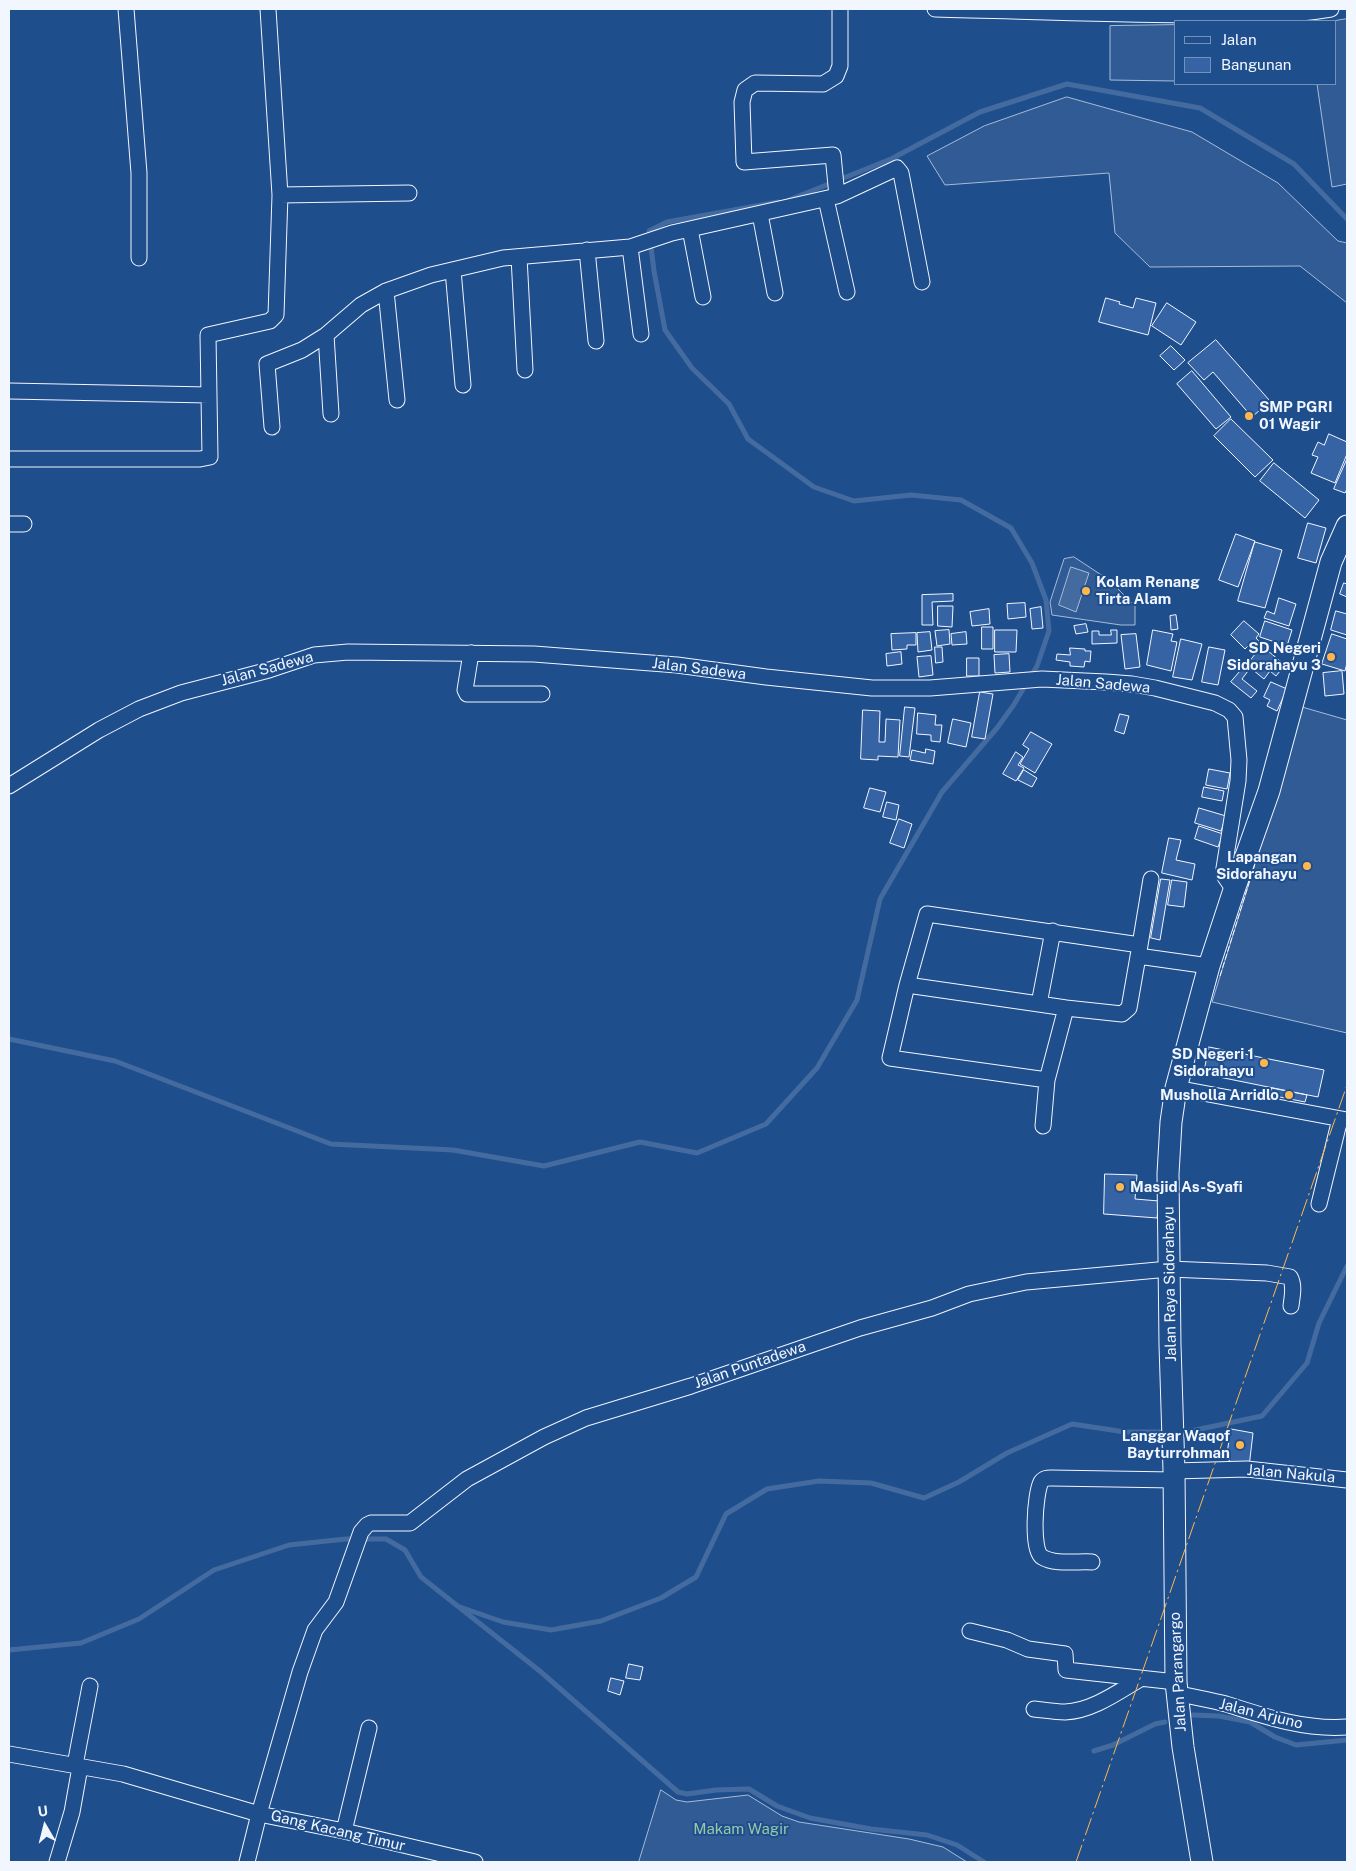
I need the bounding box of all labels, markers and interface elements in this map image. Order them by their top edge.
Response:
legend [1174,20,1336,85]
text: Jalan [1221,31,1257,48]
text: Bangunan [1221,56,1292,73]
place label: SMP PGRI 01 Wagir [1259,398,1333,433]
marker: SMP PGRI 01 Wagir [1243,410,1255,422]
place label: Kolam Renang Tirta Alam [1096,573,1200,608]
marker: Kolam Renang Tirta Alam [1080,585,1092,597]
place label: SD Negeri Sidorahayu 3 [1227,639,1321,674]
street label: Jalan Sadewa [219,648,315,690]
marker: SD Negeri Sidorahayu 3 [1325,651,1337,663]
street label: Jalan Sadewa [651,654,747,684]
street label: Jalan Sadewa [1055,671,1151,697]
place label: Lapangan Sidorahayu [1216,848,1297,883]
marker: Lapangan Sidorahayu [1301,860,1313,872]
place label: SD Negeri 1 Sidorahayu [1172,1045,1254,1080]
marker: SD Negeri 1 Sidorahayu [1258,1057,1270,1069]
place label: Musholla Arridlo [1160,1086,1279,1104]
marker: Musholla Arridlo [1283,1089,1295,1101]
place label: Masjid As-Syafi [1130,1178,1243,1196]
marker: Masjid As-Syafi [1114,1181,1126,1193]
street label: Jalan Raya Sidorahayu [1160,1206,1180,1362]
street label: Jalan Puntadewa [692,1337,808,1393]
place label: Langgar Waqof Bayturrohman [1122,1427,1230,1462]
marker: Langgar Waqof Bayturrohman [1234,1439,1246,1451]
street label: Jalan Nakula [1246,1461,1336,1487]
street label: Jalan Parangargo [1166,1612,1190,1732]
street label: Jalan Arjuno [1217,1695,1305,1733]
north arrow [20,1801,70,1851]
text: U [37,1803,49,1820]
street label: Gang Kacang Timur [269,1807,407,1855]
park label: Makam Wagir [693,1820,789,1838]

